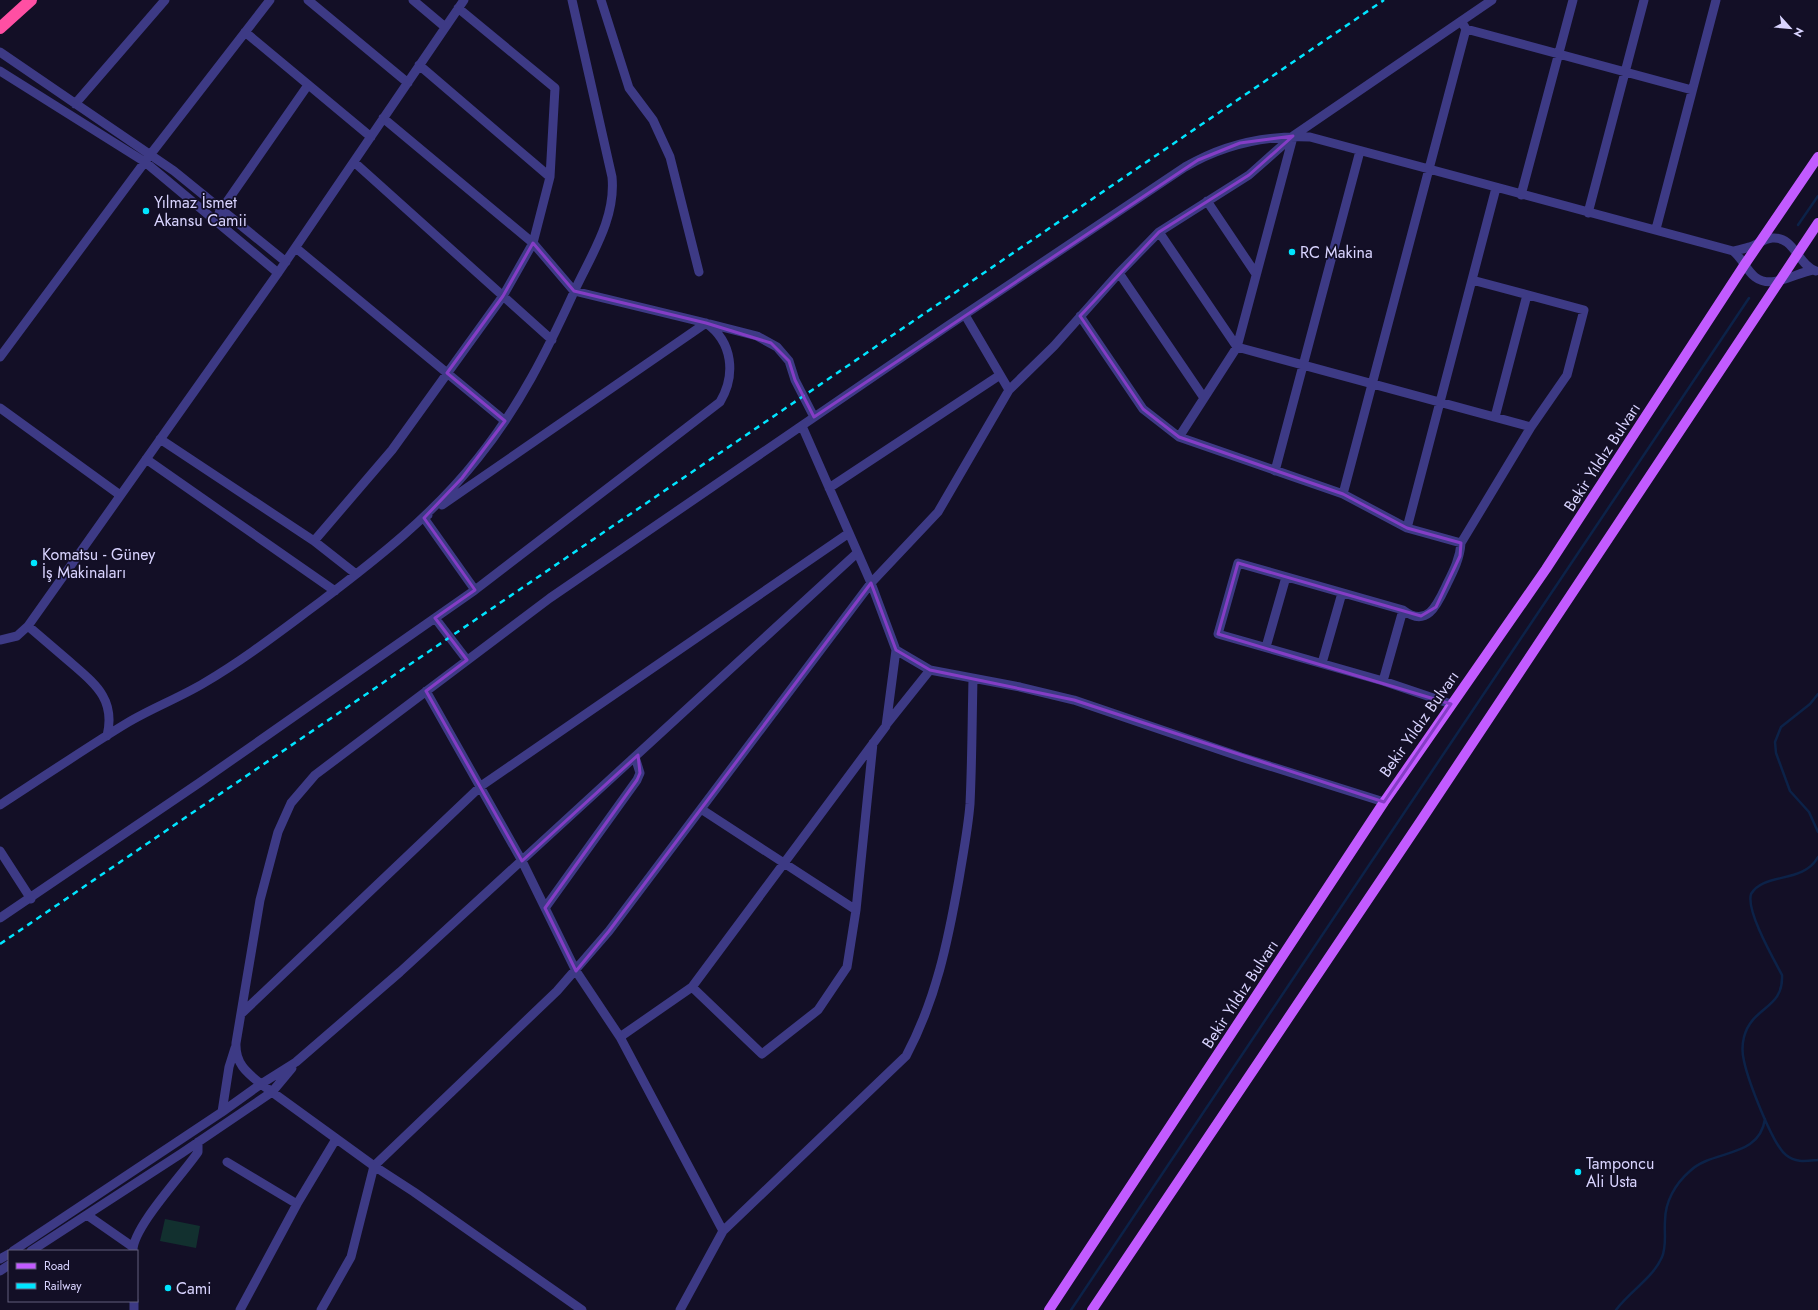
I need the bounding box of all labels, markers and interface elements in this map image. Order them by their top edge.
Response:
north arrow [1770,8,1810,48]
text: N [1790,25,1808,40]
place label: Yılmaz İsmet Akansu Camii [154,191,247,232]
marker: Yılmaz İsmet Akansu Camii [141,206,151,216]
place label: RC Makina [1300,241,1373,264]
marker: RC Makina [1287,247,1297,257]
street label: Bekir Yıldız Bulvarı [1558,398,1646,516]
place label: Komatsu - Güney İş Makinaları [42,543,156,584]
marker: Komatsu - Güney İş Makinaları [29,558,39,568]
street label: Bekir Yıldız Bulvarı [1374,666,1464,782]
street label: Bekir Yıldız Bulvarı [1196,935,1284,1053]
place label: Tamponcu Ali Usta [1586,1152,1654,1193]
marker: Tamponcu Ali Usta [1573,1167,1583,1177]
legend [8,1250,138,1302]
text: Road [44,1257,70,1275]
text: Railway [44,1277,82,1295]
place label: Cami [176,1277,211,1300]
marker: Cami [163,1283,173,1293]

